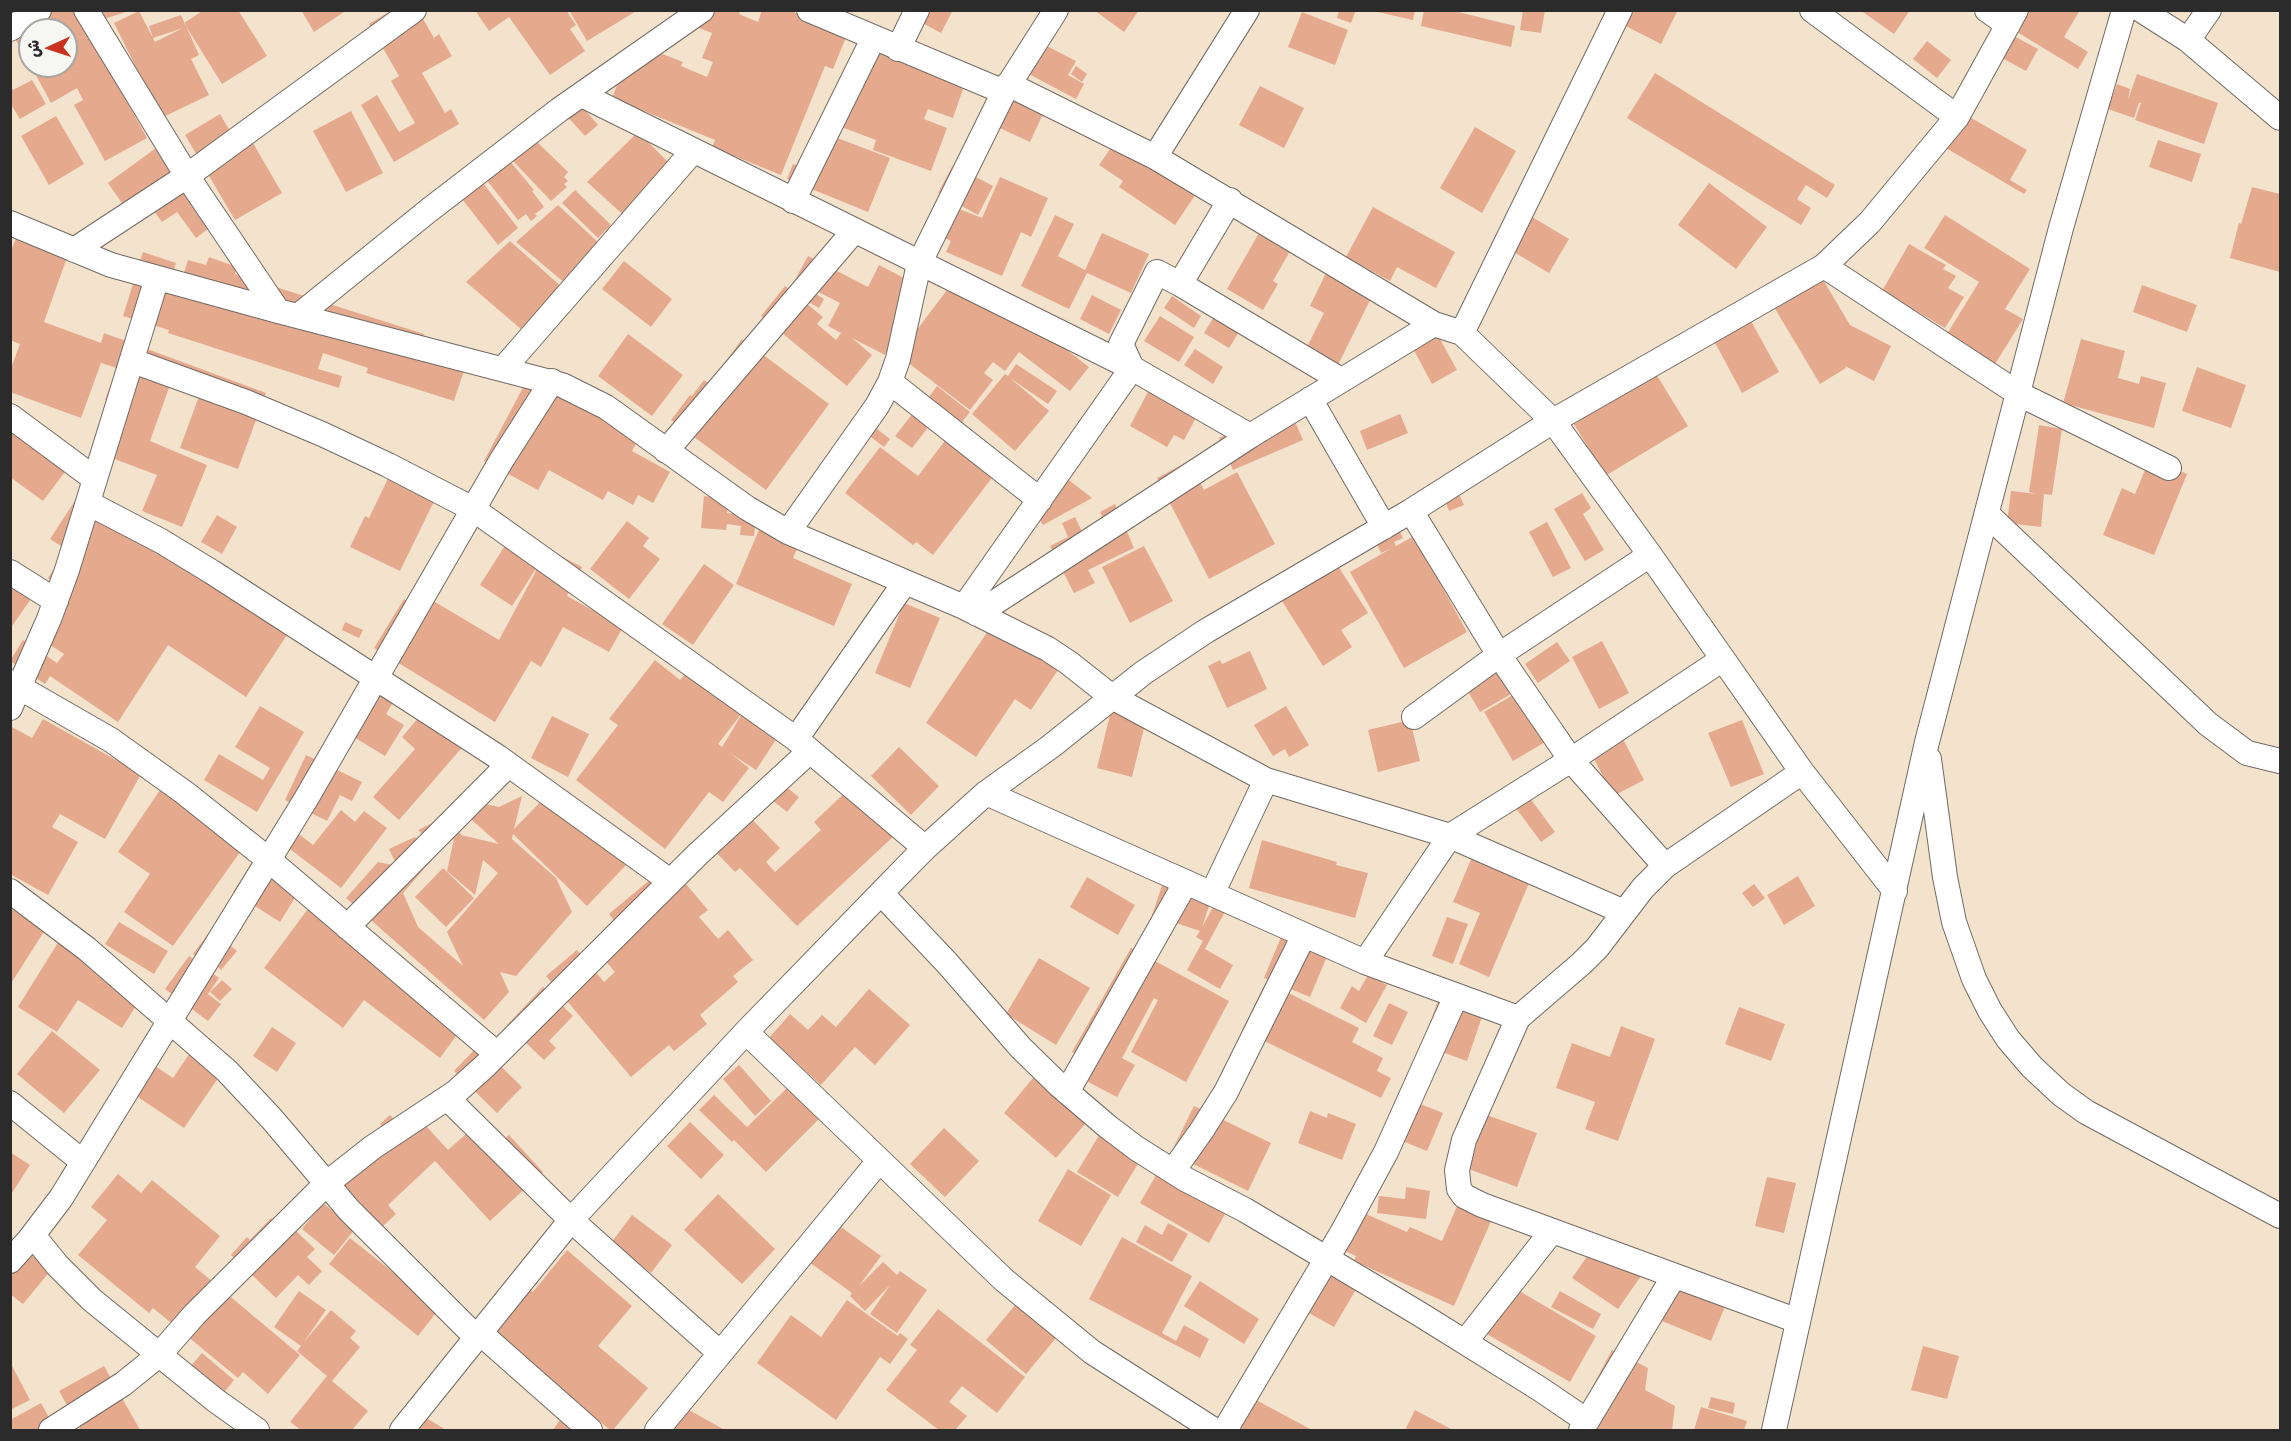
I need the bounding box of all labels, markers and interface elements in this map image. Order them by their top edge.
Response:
north arrow [18,18,78,78]
text: ش [20,39,44,58]

